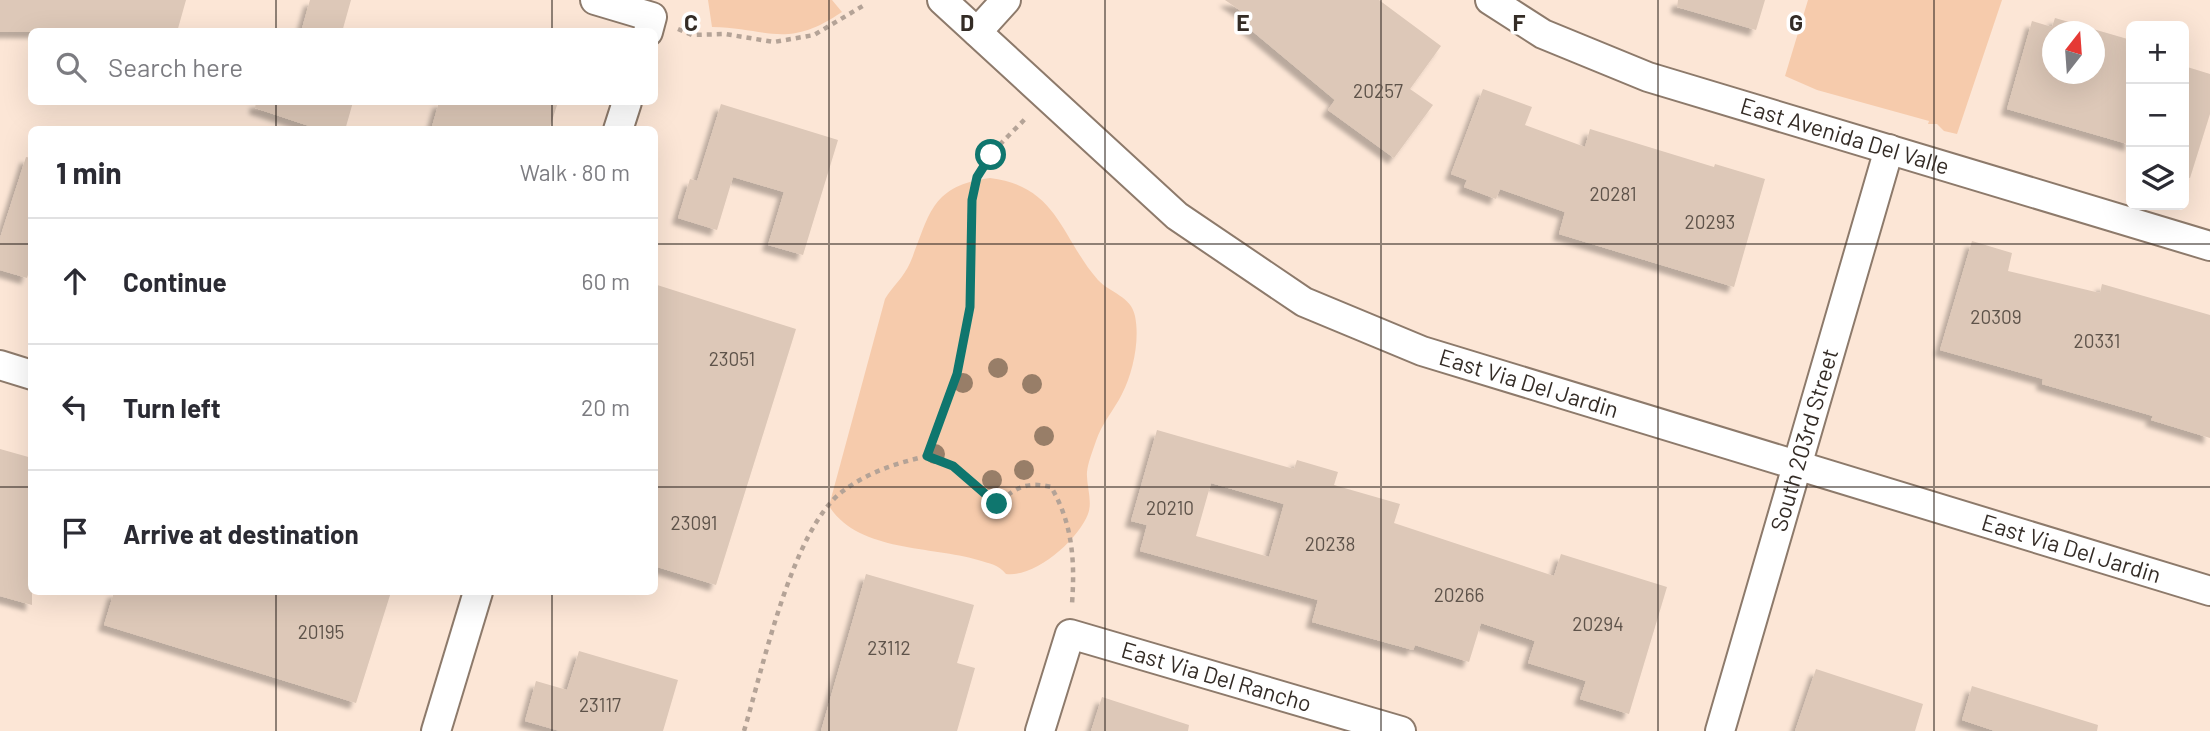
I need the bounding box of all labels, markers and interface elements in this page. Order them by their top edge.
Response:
text: C [684,8,698,36]
text: D [960,8,974,36]
text: E [1236,8,1250,36]
text: F [1513,8,1526,36]
text: G [1789,8,1803,36]
north arrow [2042,21,2105,84]
map controls [2126,21,2189,210]
button: + [2126,21,2189,84]
search box [28,28,658,105]
icon: search [52,48,90,86]
text: Search here [108,51,243,82]
house number: 20257 [1353,79,1403,102]
button: − [2126,84,2189,147]
street label: East Avenida Del Valle [1737,91,1953,180]
route start [975,139,1006,170]
button: layers [2126,147,2189,210]
text: 1 min [56,154,122,190]
text: Walk · 80 m [520,158,630,186]
house number: 20281 [1589,182,1637,205]
house number: 20293 [1685,210,1735,233]
icon: ahead [56,262,94,300]
text: Continue [123,266,227,297]
text: 60 m [582,267,630,295]
house number: 20309 [1970,305,2022,328]
house number: 20331 [2073,329,2121,352]
street label: East Via Del Jardin [1436,342,1622,423]
street label: South 203rd Street [1764,345,1843,534]
house number: 23051 [709,347,755,370]
icon: left [56,388,94,426]
text: Turn left [123,392,221,423]
text: 20 m [581,393,630,421]
route end [981,488,1012,519]
house number: 20210 [1146,496,1194,519]
street label: East Via Del Jardin [1978,507,2165,588]
house number: 23091 [671,511,717,534]
icon: arrive [56,514,94,552]
text: Arrive at destination [123,518,359,549]
house number: 20238 [1305,532,1355,555]
house number: 20266 [1434,583,1484,606]
house number: 20294 [1572,612,1624,635]
house number: 20195 [298,620,344,643]
street label: East Via Del Rancho [1118,635,1315,717]
house number: 23112 [867,636,911,659]
house number: 23117 [579,693,621,716]

